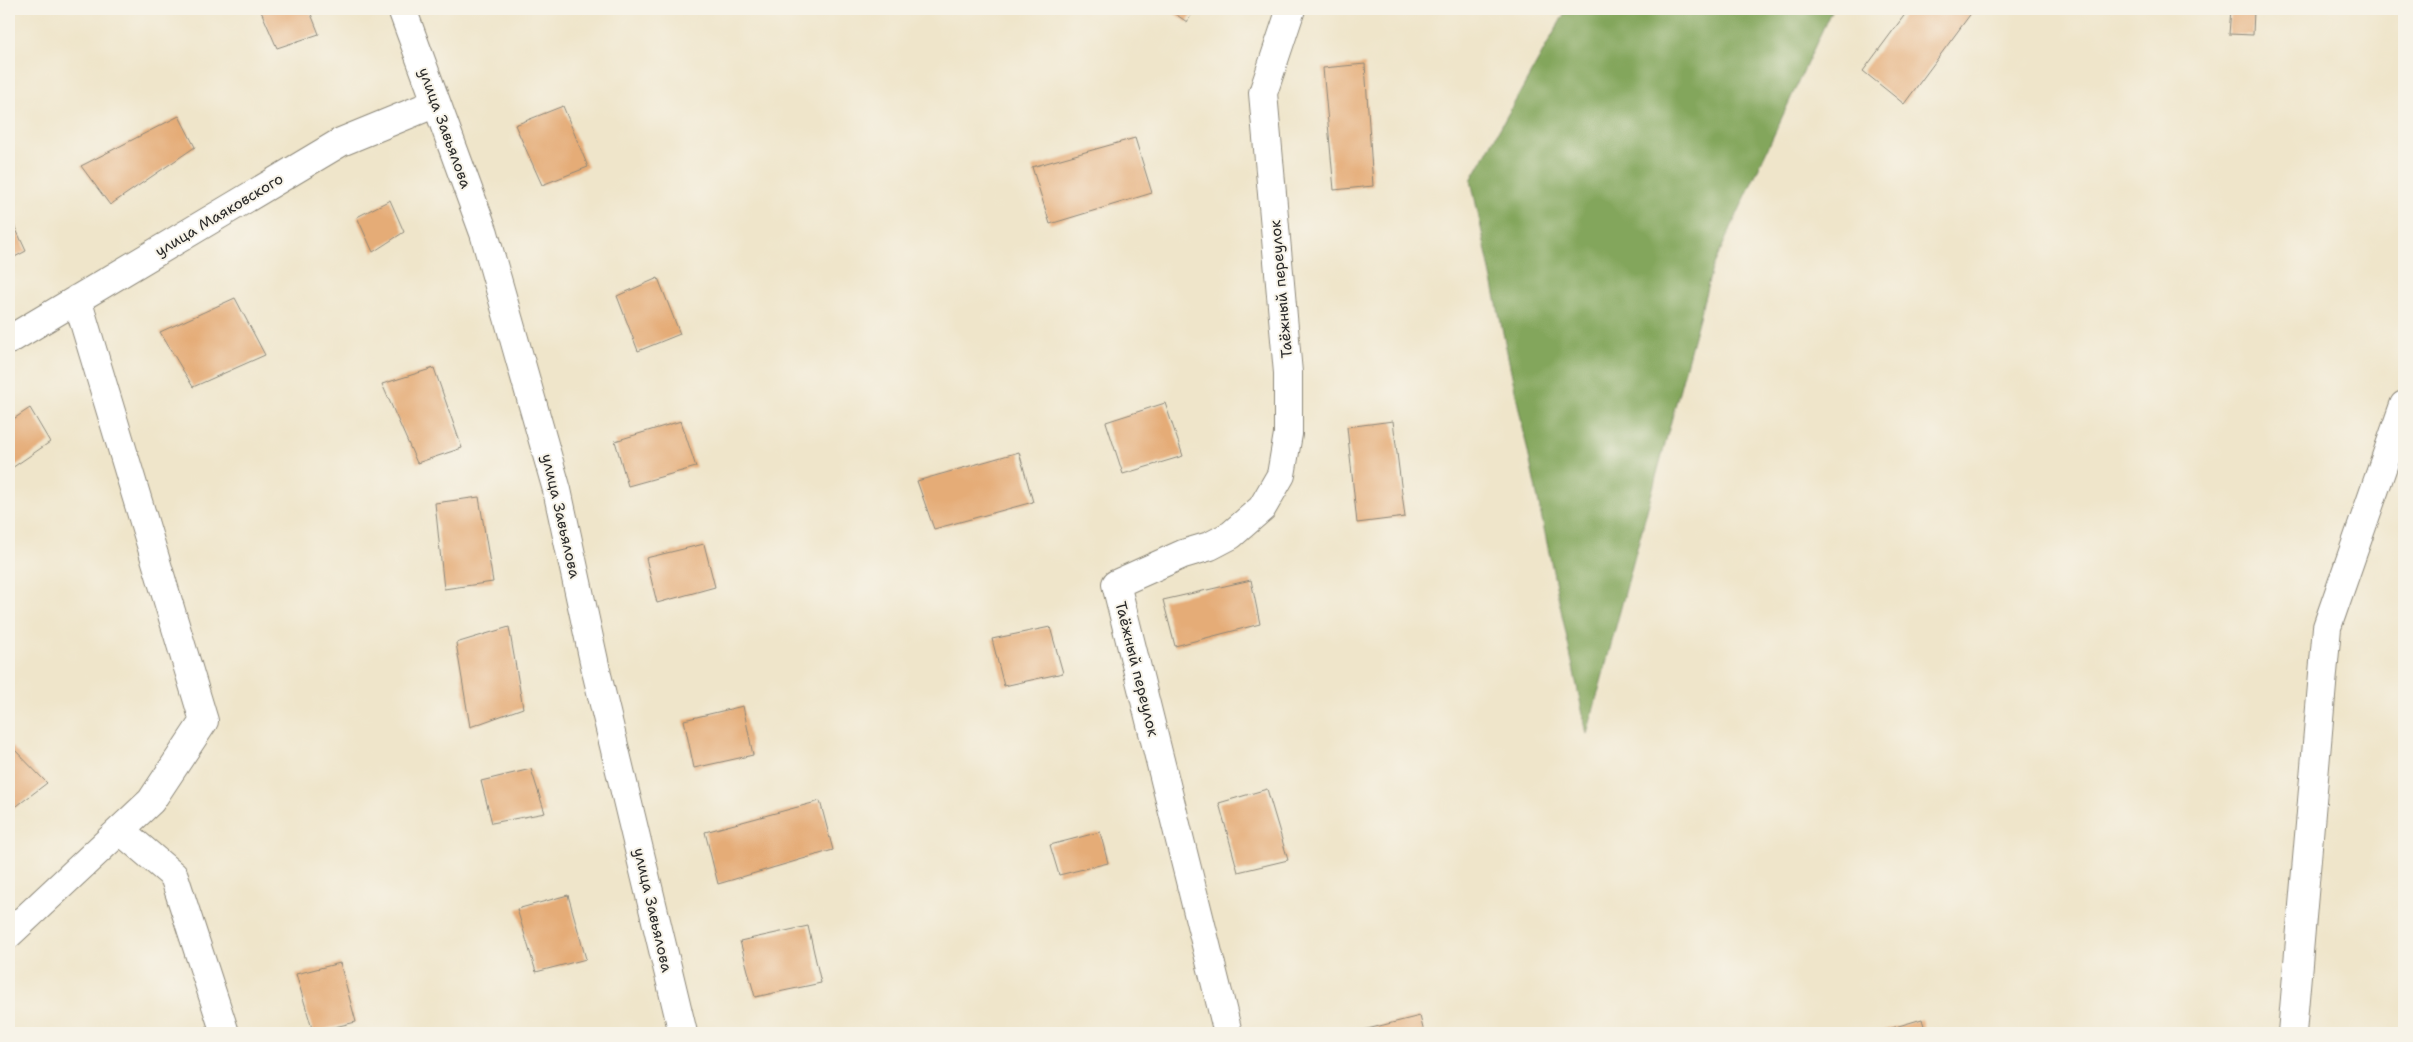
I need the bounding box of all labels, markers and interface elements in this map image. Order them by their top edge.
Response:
street label: улица Завьялова [414,65,476,192]
street label: улица Маяковского [151,169,287,261]
street label: Таёжный переулок [1265,219,1297,359]
street label: улица Завьялова [537,452,585,581]
street label: Таёжный переулок [1111,599,1163,739]
street label: улица Завьялова [629,846,677,975]

